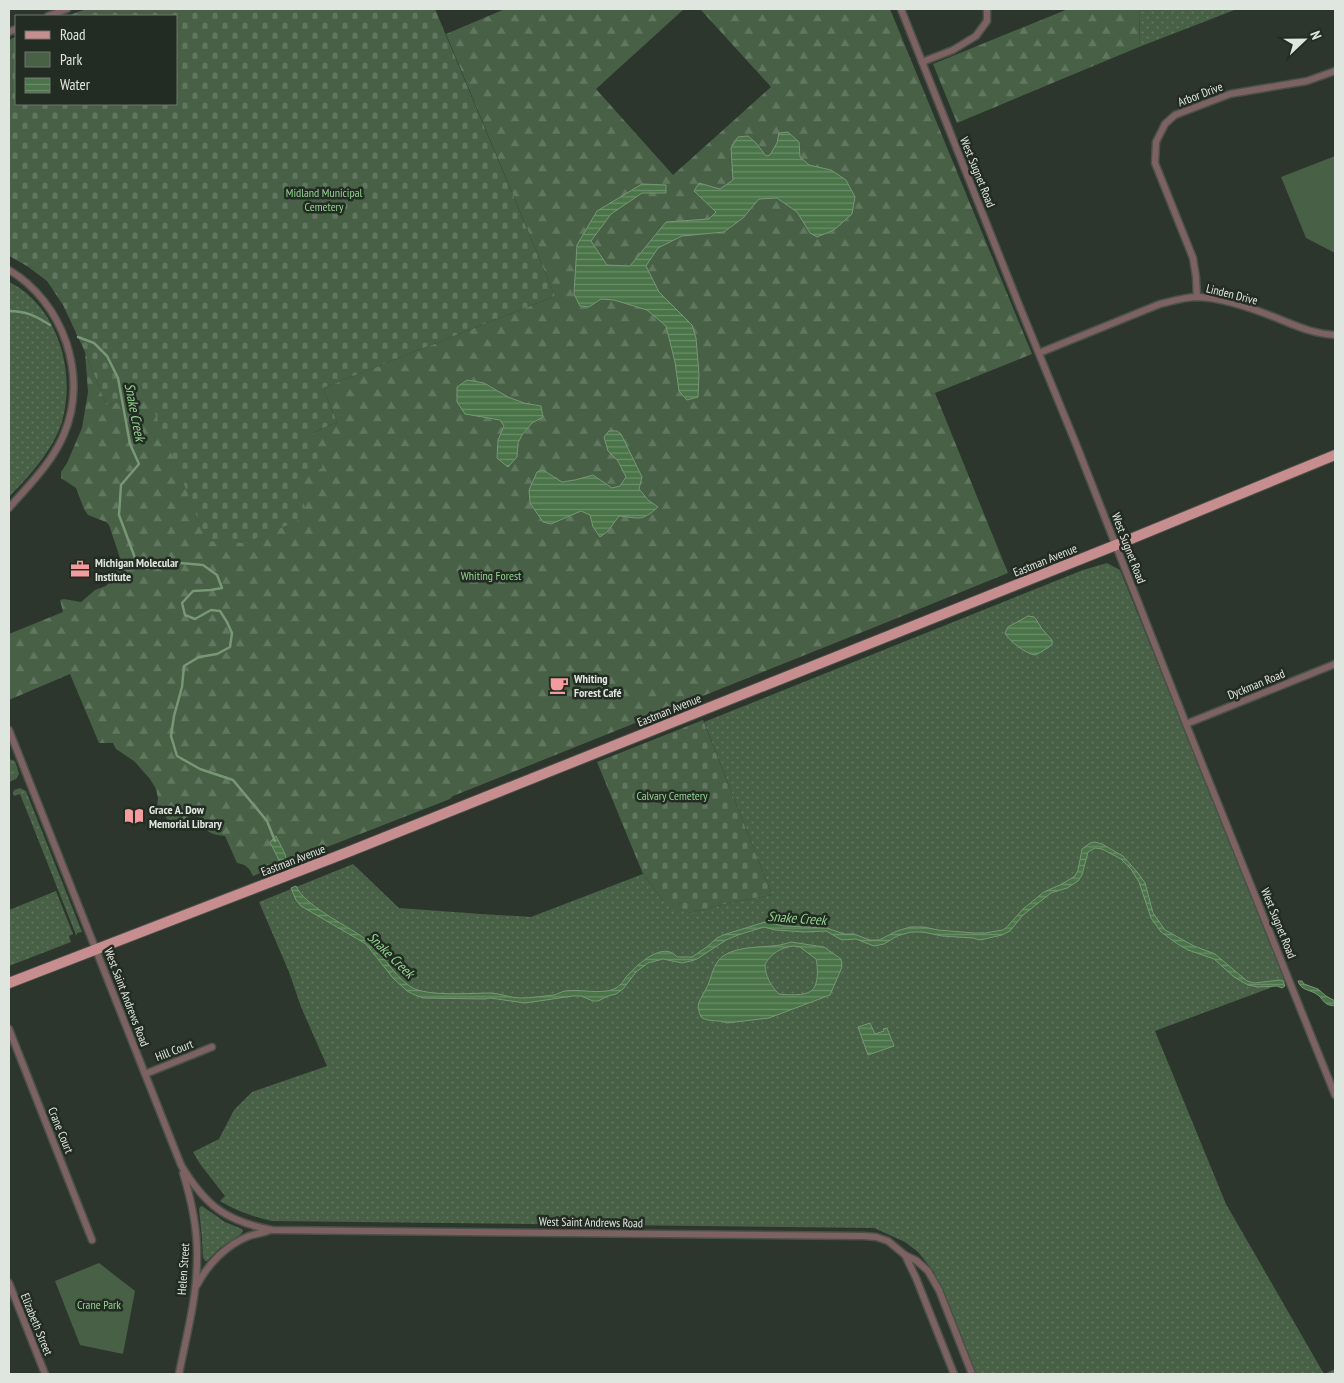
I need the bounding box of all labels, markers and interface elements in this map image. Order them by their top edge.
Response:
legend [15,15,178,105]
north arrow [1279,15,1329,65]
text: Road [60,25,86,44]
text: N [1306,28,1326,42]
text: Park [60,50,82,69]
text: Water [60,75,91,94]
street label: Arbor Drive [1175,79,1225,109]
street label: West Sugnet Road [957,135,999,209]
park label: Midland Municipal Cemetery [286,185,362,214]
street label: Linden Drive [1205,280,1259,308]
water label: Snake Creek [121,381,150,444]
street label: West Sugnet Road [1109,511,1149,585]
street label: Eastman Avenue [1011,540,1079,580]
place label: Michigan Molecular Institute [95,555,179,584]
office icon: Michigan Molecular Institute [69,558,91,580]
park label: Whiting Forest [461,568,522,583]
street label: Dyckman Road [1225,666,1287,702]
place label: Whiting Forest Café [573,671,622,700]
cafe icon: Whiting Forest Café [548,674,570,696]
street label: Eastman Avenue [635,690,703,730]
park label: Calvary Cemetery [636,788,708,803]
place label: Grace A. Dow Memorial Library [149,802,222,831]
library icon: Grace A. Dow Memorial Library [123,805,145,827]
street label: Eastman Avenue [259,841,327,879]
street label: West Sugnet Road [1258,886,1300,960]
water label: Snake Creek [767,907,828,929]
water label: Snake Creek [364,928,420,983]
street label: West Saint Andrews Road [101,946,153,1048]
street label: Hill Court [153,1036,196,1064]
street label: Crane Court [45,1105,77,1156]
street label: West Saint Andrews Road [539,1214,643,1230]
street label: Helen Street [174,1242,192,1295]
street label: Elizabeth Street [18,1291,57,1358]
park label: Crane Park [77,1297,121,1312]

